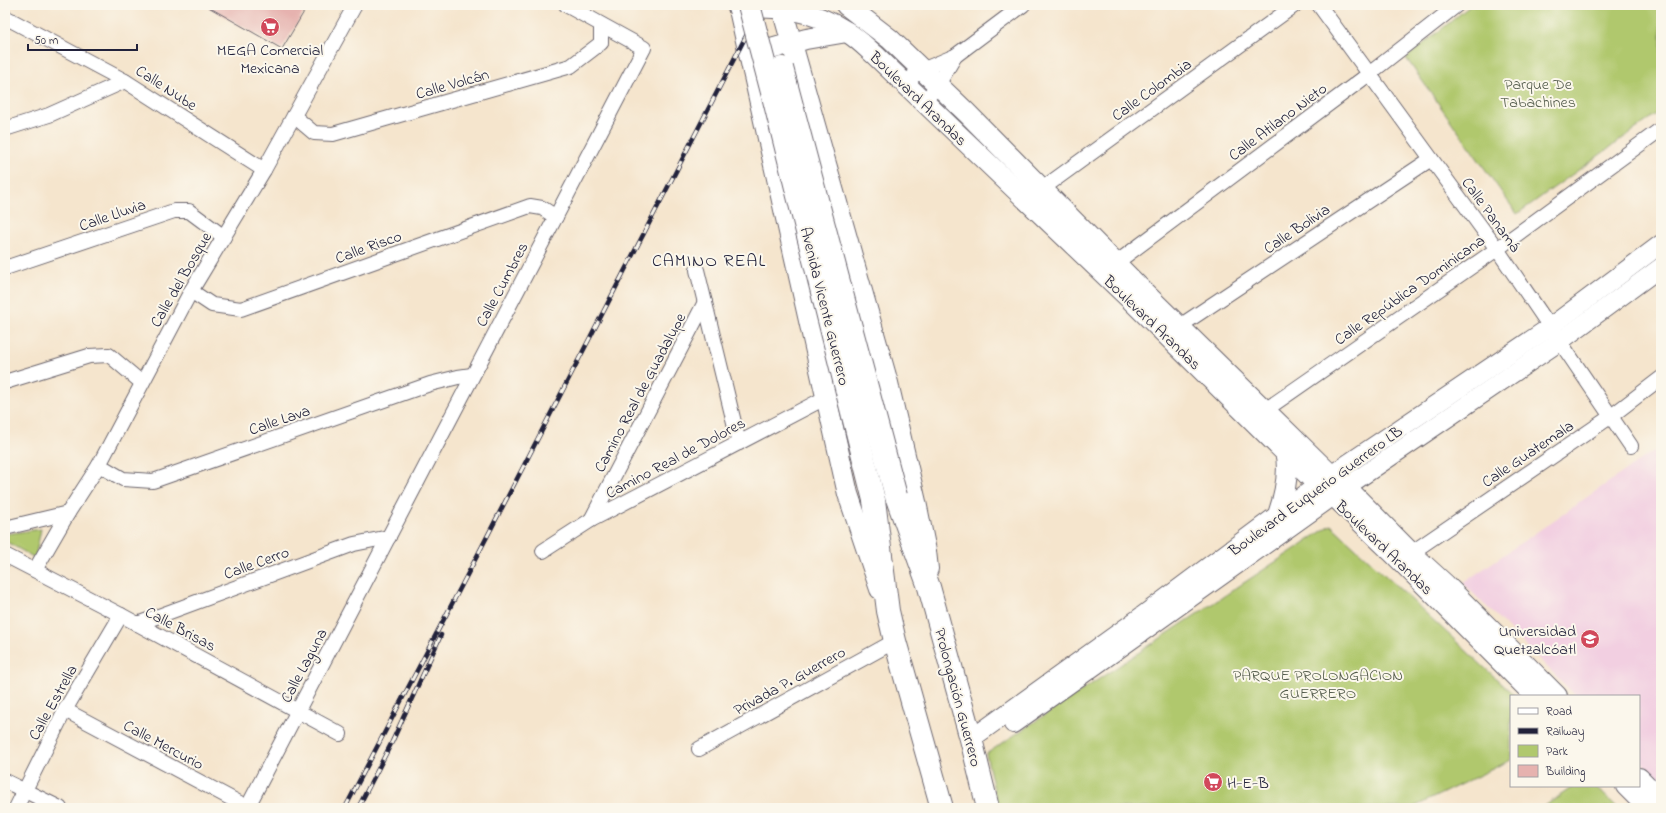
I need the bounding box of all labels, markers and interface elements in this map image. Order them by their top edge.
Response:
supermarket icon: MEGA Comercial Mexicana [259,16,281,38]
scale bar [28,26,137,52]
text: 50 m [34,32,58,50]
place label: MEGA Comercial Mexicana [217,39,323,81]
street label: Boulevard Arandas [863,46,972,153]
street label: Calle Colombia [1107,53,1197,128]
street label: Calle Nube [130,60,202,118]
street label: Calle Volcán [413,63,492,107]
park label: Parque De Tabachines [1500,73,1576,115]
street label: Calle Atilano Nieto [1224,77,1333,168]
street label: Calle Panamá [1455,173,1526,258]
street label: Calle Lluvia [76,193,149,239]
street label: Calle Bolivia [1259,199,1335,261]
street label: Calle Risco [332,225,405,271]
street label: Avenida Vicente Guerrero [793,225,855,388]
street label: Calle del Bosque [145,227,219,332]
street label: Calle República Dominicana [1330,229,1491,352]
street label: Calle Cumbres [470,238,535,332]
district label: CAMINO REAL [652,249,766,275]
street label: Boulevard Arandas [1097,270,1206,377]
street label: Camino Real de Guadalupe [589,308,693,477]
street label: Calle Lava [246,399,314,443]
street label: Camino Real de Dolores [602,412,750,506]
street label: Calle Guatemala [1477,415,1579,494]
street label: Boulevard Euquerio Guerrero LB [1223,420,1408,564]
street label: Boulevard Arandas [1329,495,1438,602]
street label: Calle Cerro [221,541,293,587]
street label: Calle Brisas [140,601,220,659]
place label: Universidad Quetzalcóatl [1494,620,1576,662]
street label: Calle Laguna [275,624,334,707]
street label: Prolongación Guerrero [927,625,987,770]
school or university icon: Universidad Quetzalcóatl [1579,628,1601,650]
street label: Privada P. Guerrero [730,641,850,723]
street label: Calle Estrella [23,661,84,745]
park label: PARQUE PROLONGACION GUERRERO [1233,664,1403,706]
legend [1510,695,1640,787]
text: Road [1546,703,1572,721]
street label: Calle Mercurio [118,714,208,777]
text: Railway [1546,723,1585,742]
text: Park [1546,743,1568,761]
text: Building [1545,763,1585,782]
supermarket icon: H-E-B [1202,771,1224,793]
place label: H-E-B [1227,772,1269,796]

